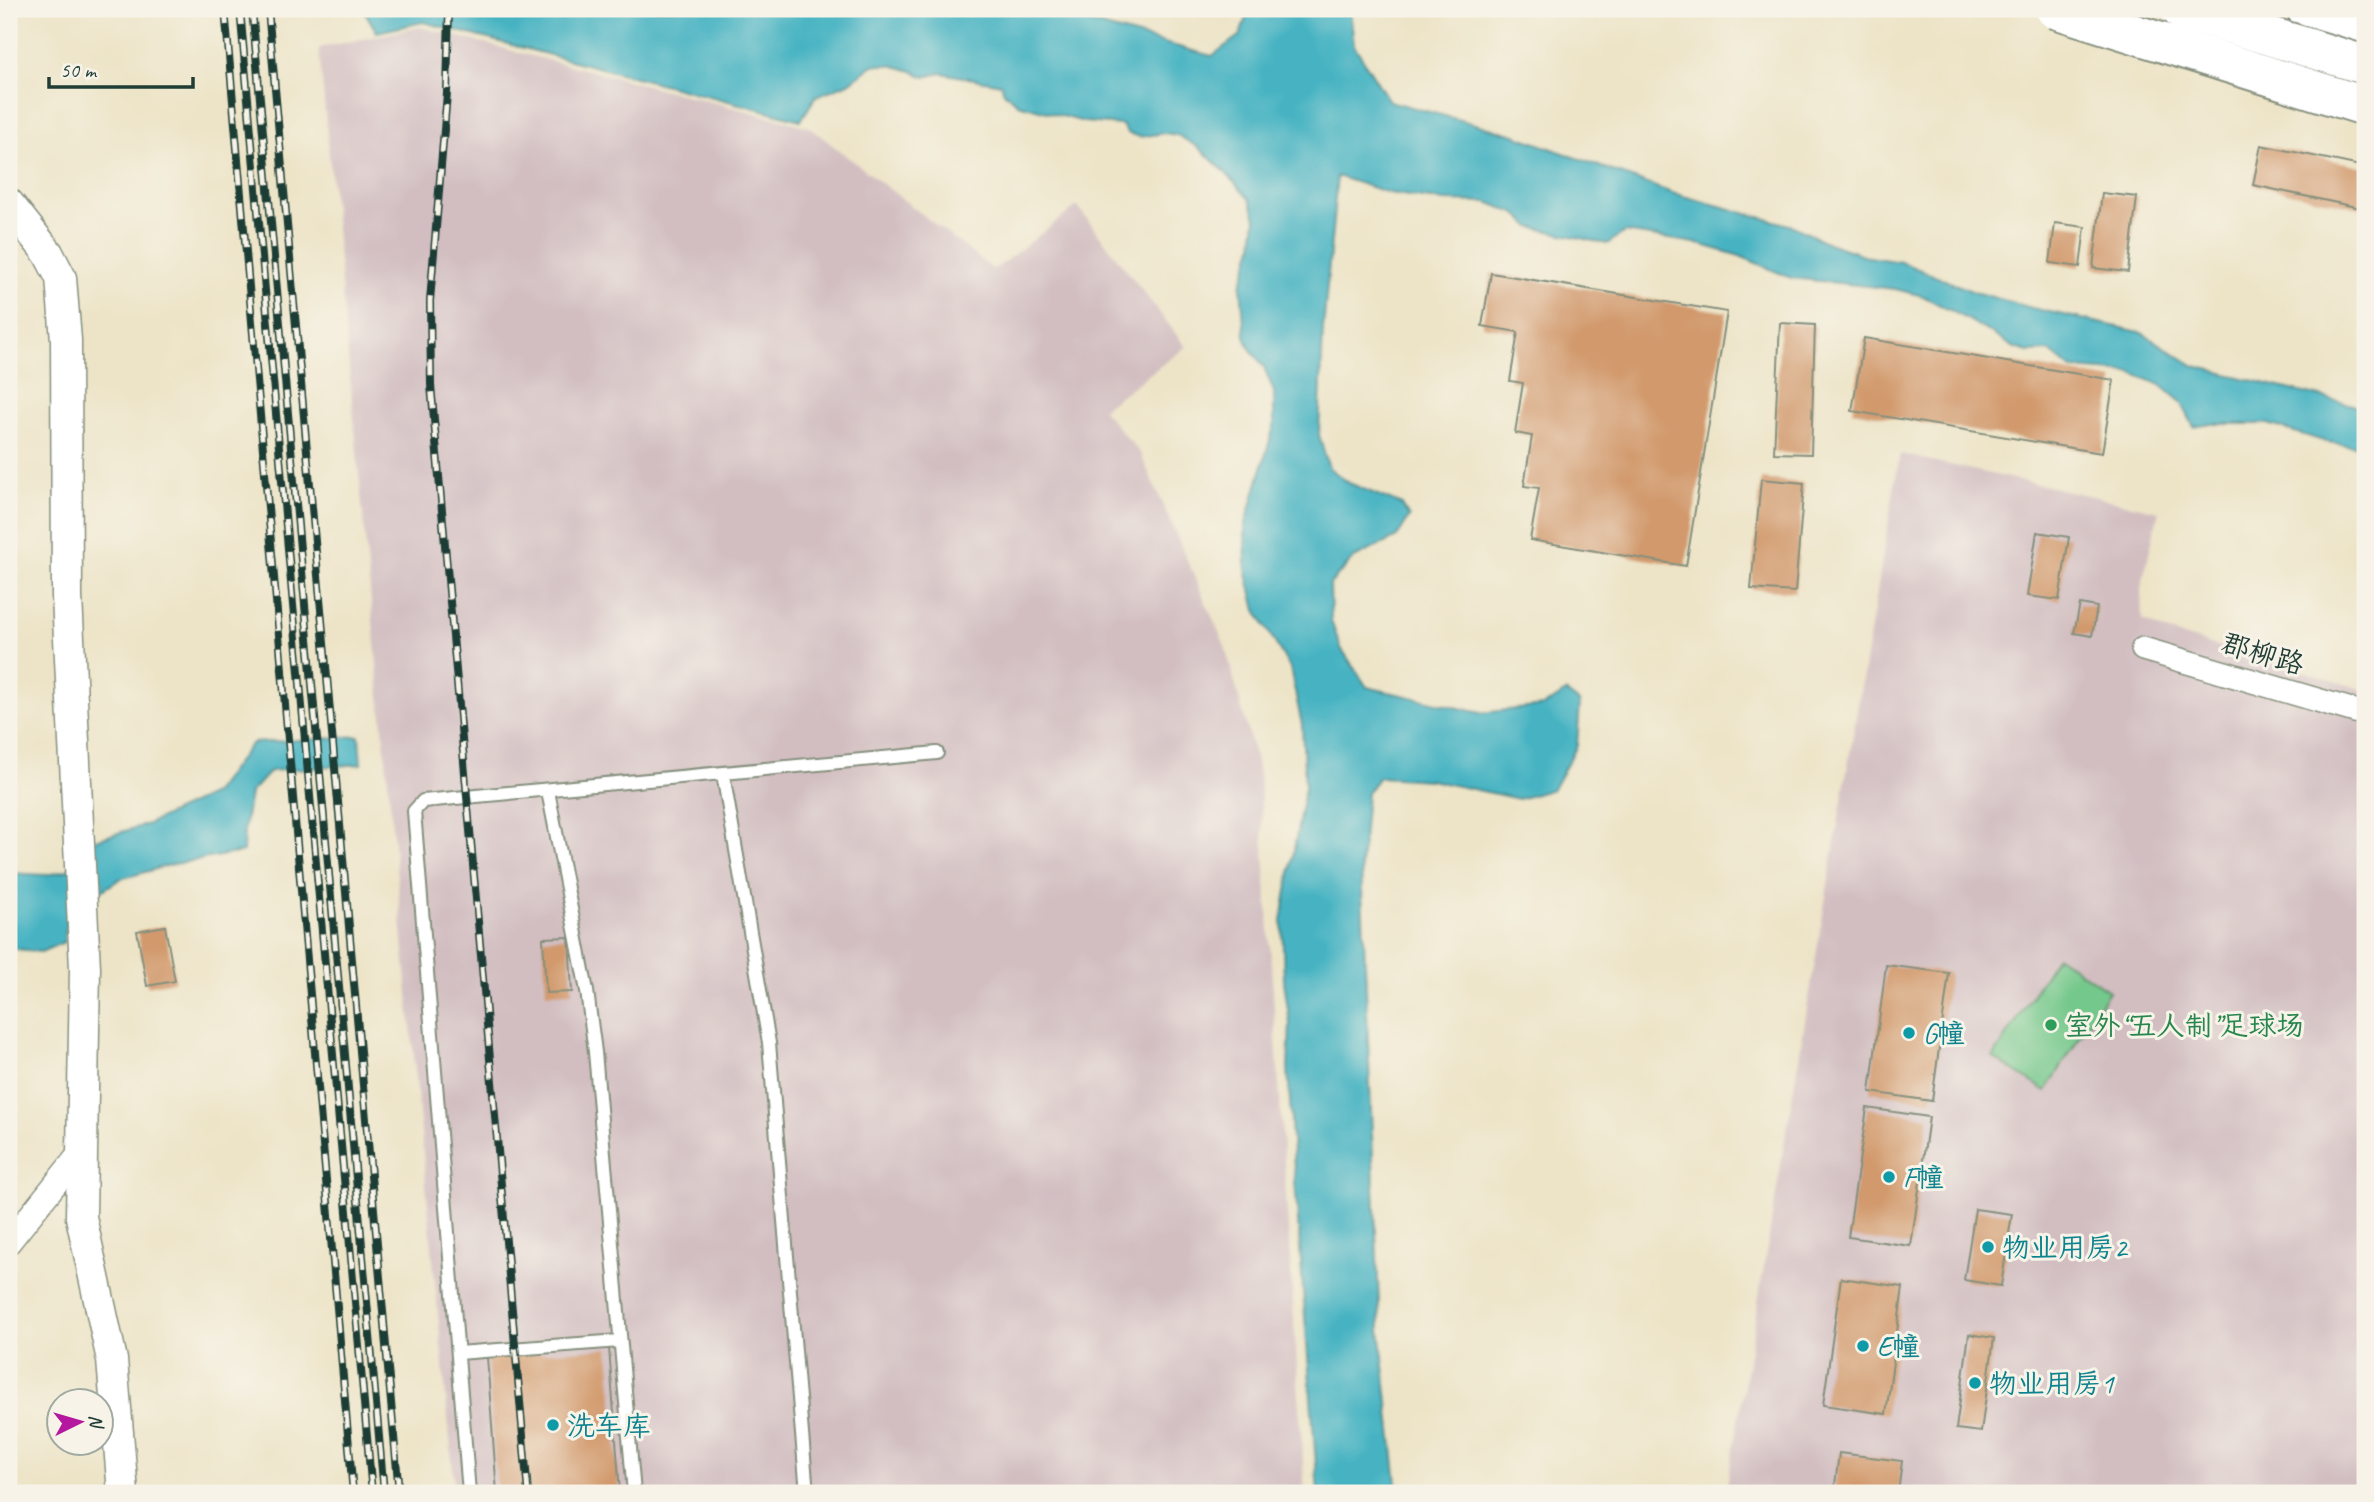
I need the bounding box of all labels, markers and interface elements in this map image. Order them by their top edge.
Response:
scale bar [49,46,192,90]
text: 50 m [60,57,98,83]
street label: 郡柳路 [2218,625,2308,682]
place label: 室外“五人制”足球场 [2065,1008,2304,1043]
place label: G幢 [1923,1016,1965,1051]
marker: 室外“五人制”足球场 [2043,1017,2059,1033]
marker: G幢 [1901,1025,1917,1041]
place label: F幢 [1903,1160,1944,1195]
marker: F幢 [1881,1169,1897,1185]
place label: 物业用房2 [2002,1230,2129,1265]
marker: 物业用房2 [1980,1239,1996,1255]
place label: E幢 [1877,1329,1920,1364]
marker: E幢 [1855,1338,1871,1354]
place label: 物业用房1 [1989,1366,2115,1401]
marker: 物业用房1 [1967,1375,1983,1391]
north arrow [46,1386,116,1456]
place label: 洗车库 [567,1408,651,1443]
text: N [83,1414,109,1431]
marker: 洗车库 [545,1417,561,1433]

